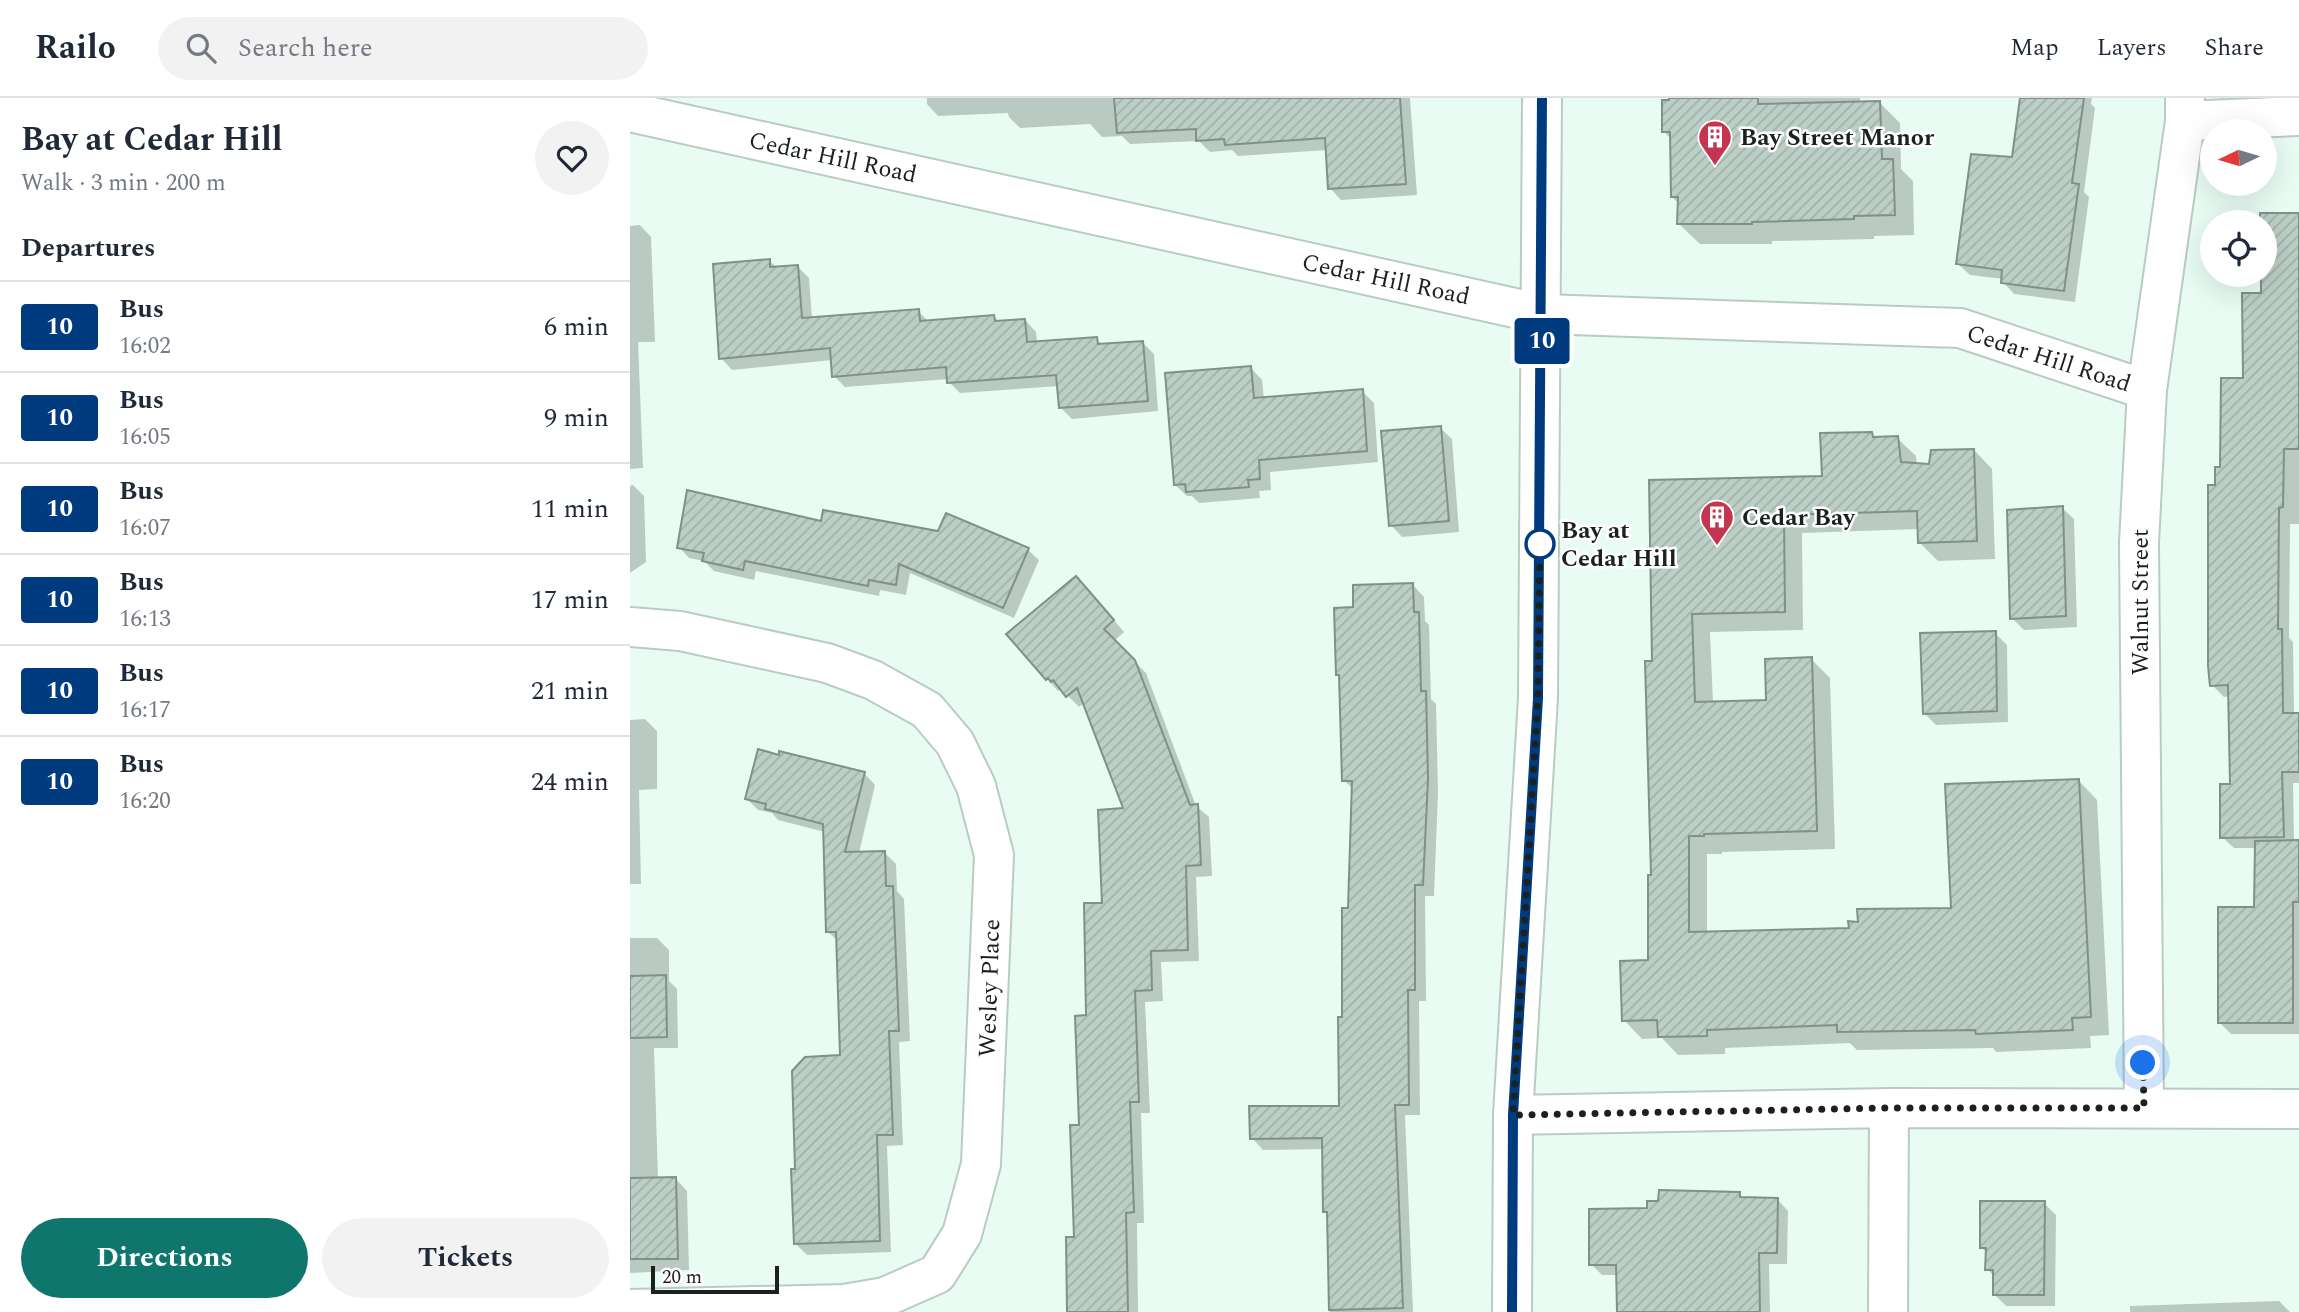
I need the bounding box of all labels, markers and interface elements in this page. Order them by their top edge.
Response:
search box [158,17,648,80]
text: Railo [35,23,116,73]
text: Search here [238,28,373,68]
icon: search [182,29,220,67]
text: Map [2010,30,2059,66]
text: Layers [2097,30,2167,66]
text: Share [2205,30,2264,66]
text: Bay at Cedar Hill [21,115,282,165]
building icon: Bay Street Manor [1696,118,1734,167]
north arrow [2200,119,2277,196]
map controls [2200,119,2277,287]
place label: Bay Street Manor [1740,120,1935,156]
button: heart [535,121,609,195]
street label: Cedar Hill Road [745,123,920,193]
text: Walk · 3 min · 200 m [21,166,226,201]
button: locate [2200,210,2277,287]
text: Departures [21,228,155,268]
street label: Cedar Hill Road [1298,245,1473,315]
text: Bus [119,289,164,329]
text: 6 min [544,307,609,347]
text: 10 [46,309,73,345]
street label: Cedar Hill Road [1962,315,2136,402]
line badge: 10 [1510,318,1574,364]
text: 10 [1529,323,1555,359]
text: 16:02 [119,329,171,364]
text: Bus [119,380,164,420]
text: 9 min [544,398,609,438]
text: 10 [46,400,73,436]
text: 16:05 [119,420,171,455]
text: Bus [119,471,164,511]
text: 11 min [531,489,609,529]
text: 10 [46,491,73,527]
building icon: Cedar Bay [1698,498,1736,547]
place label: Cedar Bay [1742,500,1856,536]
text: 16:07 [119,511,171,546]
place label: Bay at Cedar Hill [1561,513,1677,577]
marker: Bay at Cedar Hill [1525,529,1555,559]
street label: Walnut Street [2123,529,2159,675]
text: Bus [119,562,164,602]
text: 17 min [531,580,609,620]
text: 10 [46,582,73,618]
text: 16:13 [119,602,171,637]
text: Bus [119,653,164,693]
text: 21 min [531,671,609,711]
text: 10 [46,673,73,709]
text: 16:17 [119,693,171,728]
text: Bus [119,744,164,784]
text: 24 min [531,762,609,802]
text: 10 [46,764,73,800]
text: 16:20 [119,784,171,819]
street label: Wesley Place [970,918,1010,1058]
your location [2125,1045,2160,1080]
button: Directions [21,1218,308,1298]
button: Tickets [322,1218,609,1298]
scale bar [651,1263,779,1295]
text: 20 m [662,1263,702,1292]

